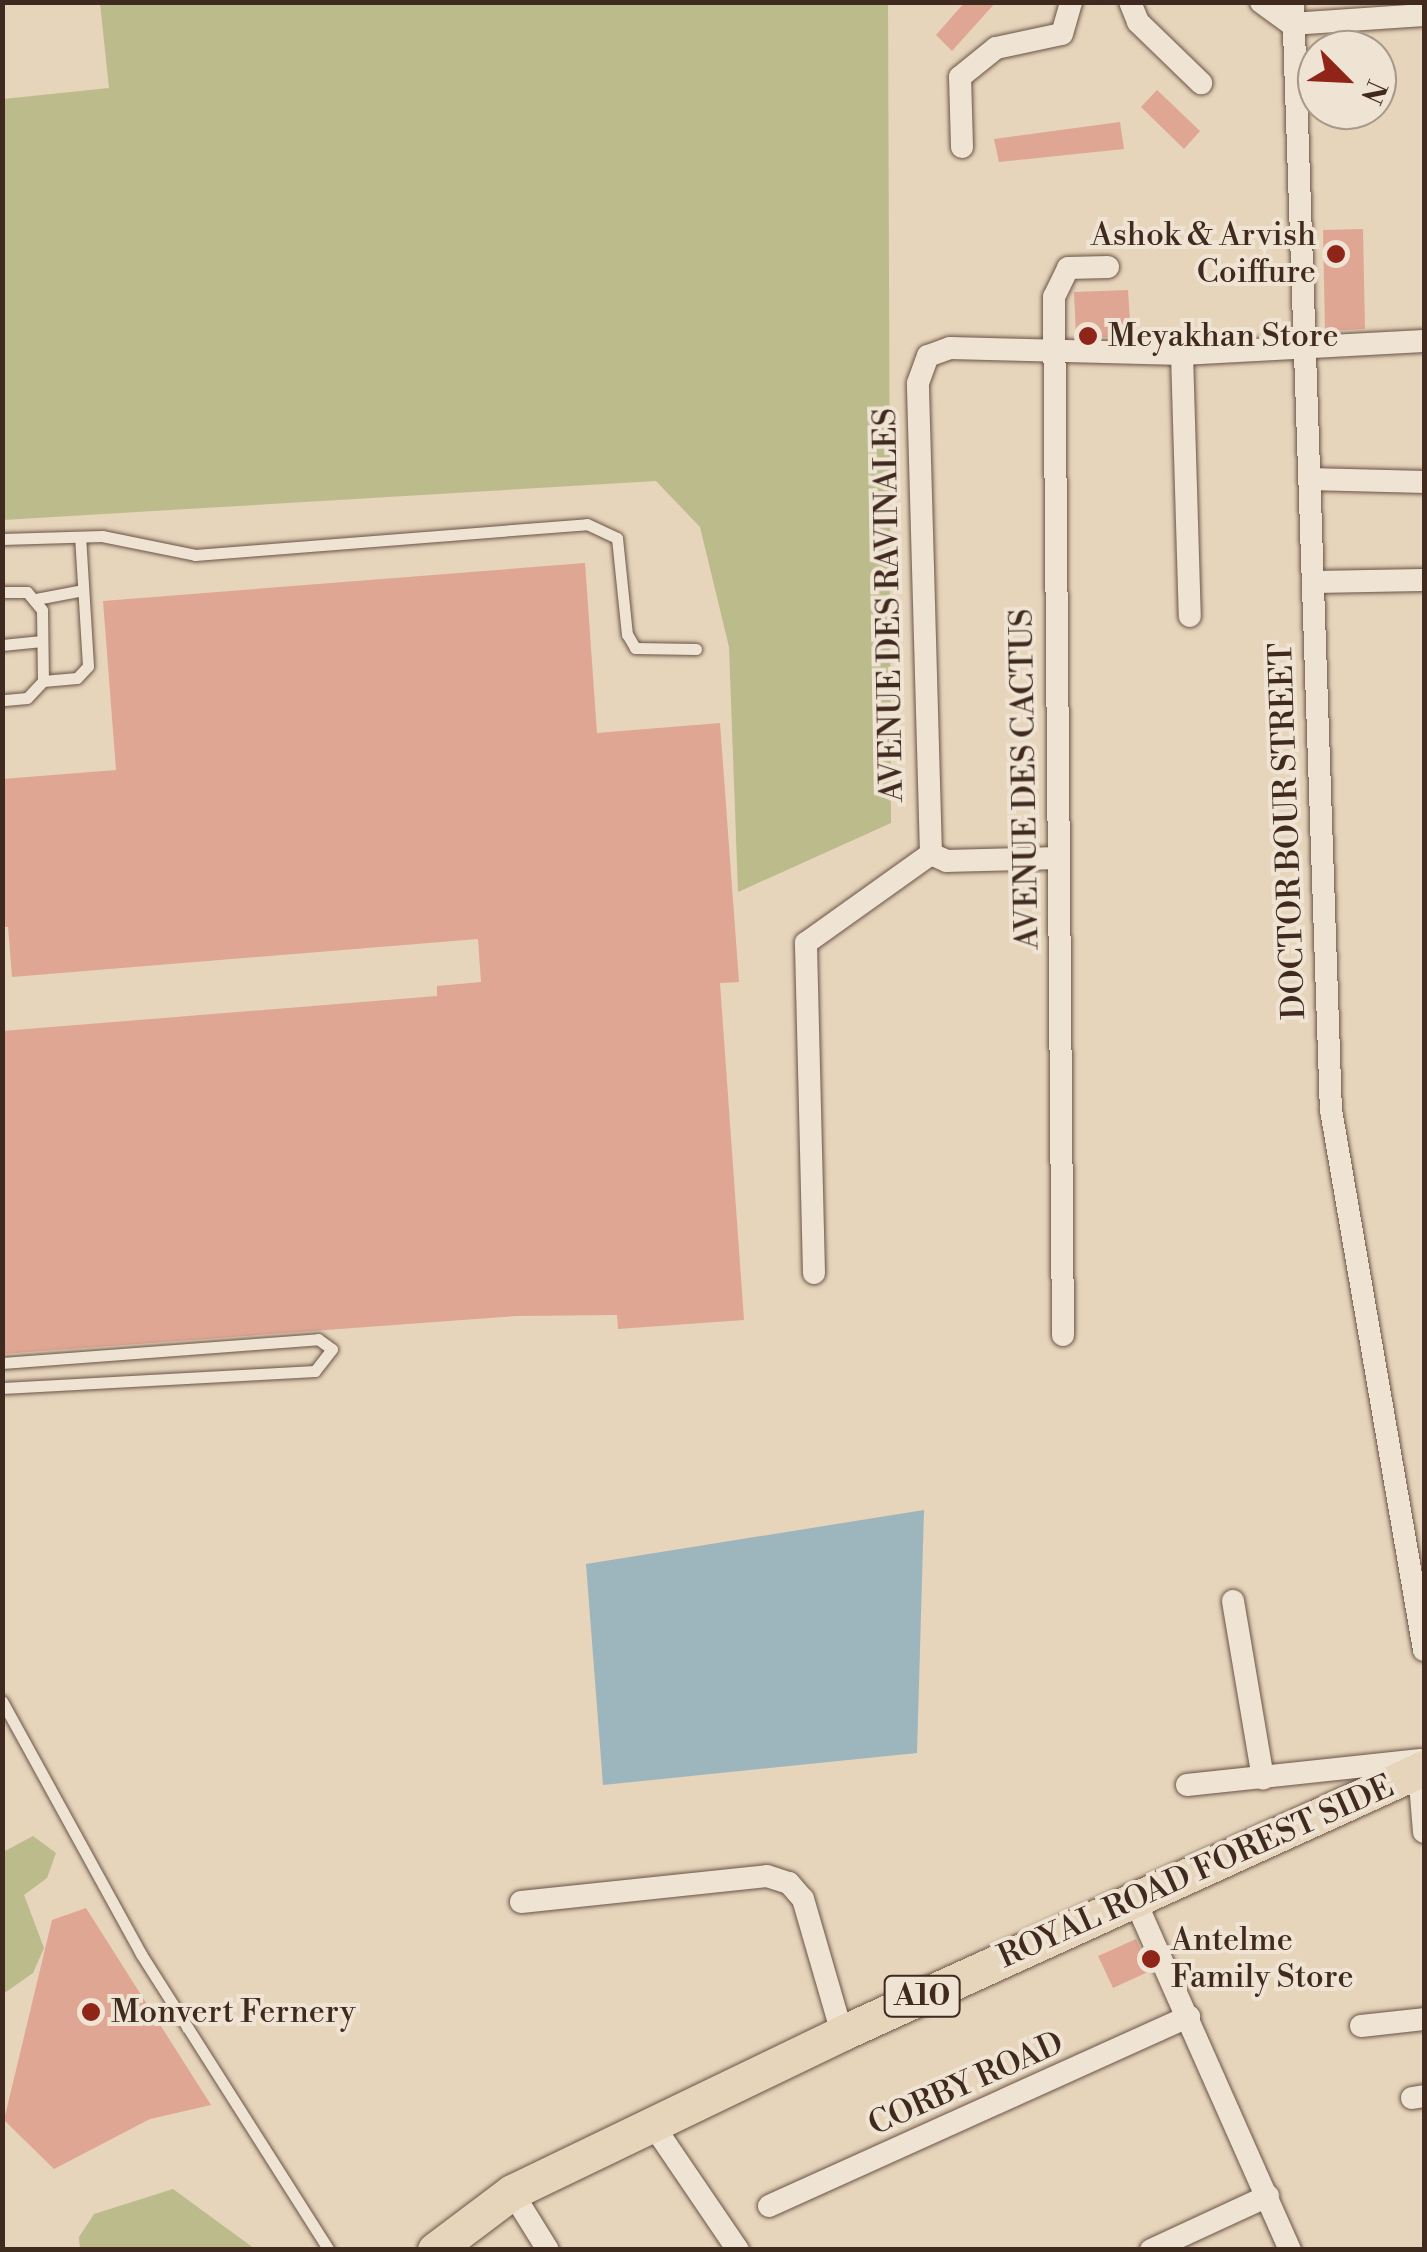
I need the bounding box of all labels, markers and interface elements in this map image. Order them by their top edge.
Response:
north arrow [1297,30,1397,130]
text: N [1353,74,1394,109]
place label: Ashok & Arvish Coiffure [1091,217,1316,292]
marker: Ashok & Arvish Coiffure [1325,243,1347,265]
place label: Meyakhan Store [1108,317,1339,355]
marker: Meyakhan Store [1077,325,1099,347]
street label: AVENUE DES RAVINALES [866,408,912,802]
street label: AVENUE DES CACTUS [1003,608,1047,950]
street label: DOCTOR BOUR STREET [1262,642,1314,1020]
street label: ROYAL ROAD FOREST SIDE [992,1767,1400,1977]
place label: Antelme Family Store [1171,1922,1354,1997]
marker: Antelme Family Store [1140,1948,1162,1970]
road number: A10 [882,1971,962,2021]
place label: Monvert Fernery [111,1993,355,2031]
marker: Monvert Fernery [80,2001,102,2023]
street label: CORBY ROAD [863,2024,1069,2144]

